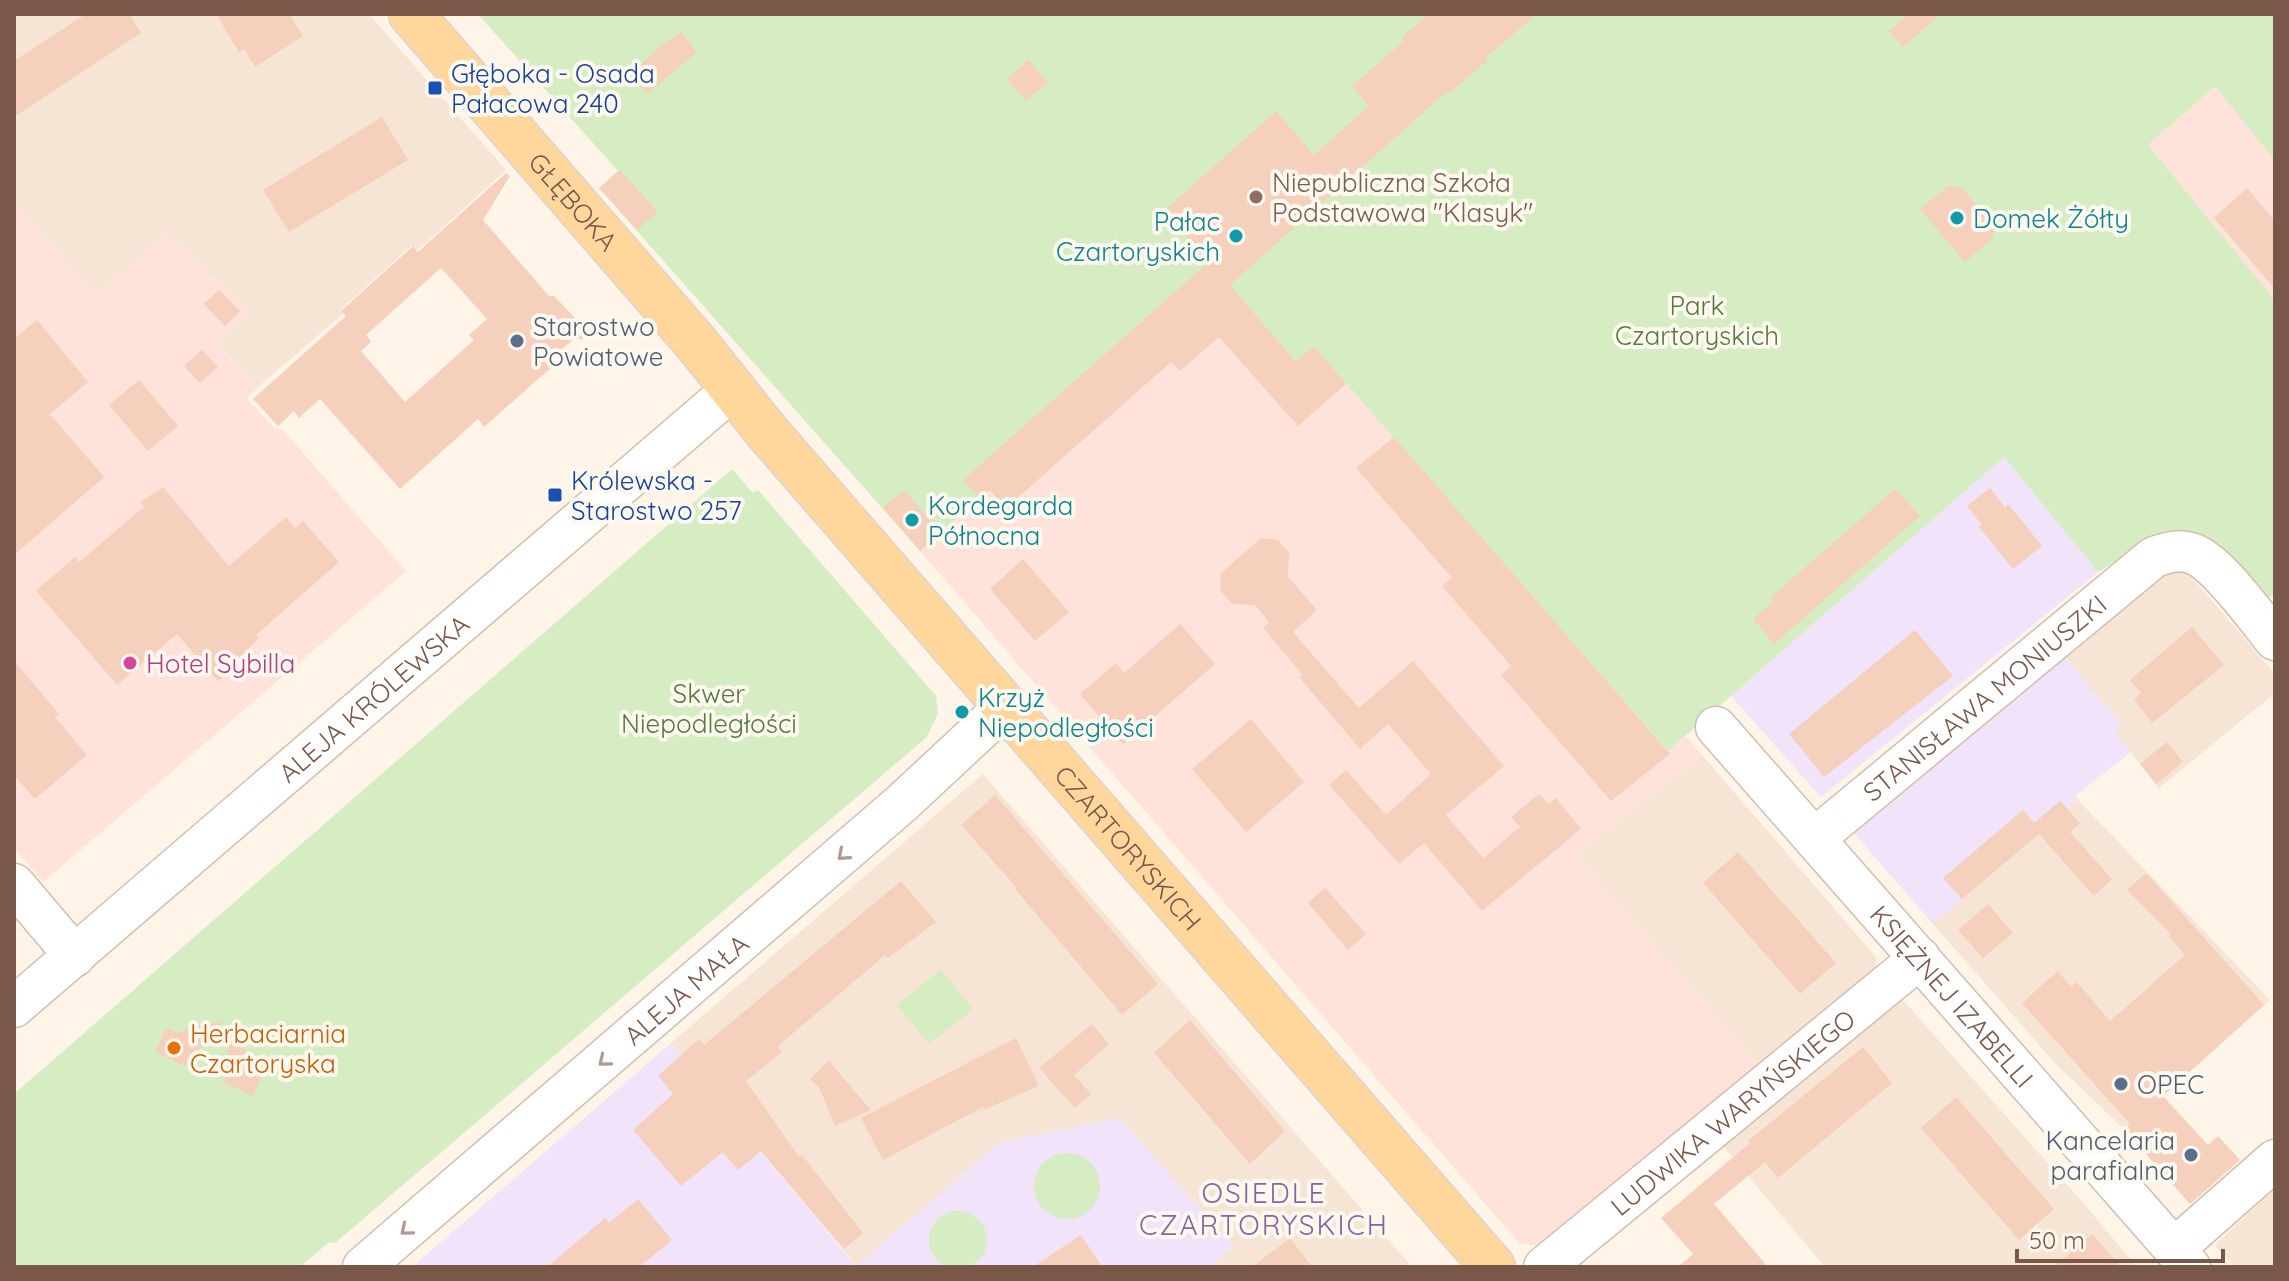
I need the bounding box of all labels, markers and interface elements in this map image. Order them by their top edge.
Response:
place label: Głęboka - Osada Pałacowa 240 [451,57,655,120]
marker: Głęboka - Osada Pałacowa 240 [426,79,444,97]
street label: GŁĘBOKA [522,145,625,257]
place label: Niepubliczna Szkoła Podstawowa "Klasyk" [1272,166,1533,229]
marker: Niepubliczna Szkoła Podstawowa "Klasyk" [1247,188,1265,206]
place label: Domek Żółty [1973,202,2129,235]
place label: Pałac Czartoryskich [1056,205,1220,268]
marker: Domek Żółty [1948,209,1966,227]
marker: Pałac Czartoryskich [1227,227,1245,245]
park label: Park Czartoryskich [1615,289,1779,352]
place label: Starostwo Powiatowe [533,310,663,373]
marker: Starostwo Powiatowe [508,332,526,350]
place label: Królewska - Starostwo 257 [571,464,742,527]
marker: Królewska - Starostwo 257 [546,486,564,504]
place label: Kordegarda Północna [928,489,1073,552]
marker: Kordegarda Północna [903,511,921,529]
street label: STANISŁAWA MONIUSZKI [1856,587,2113,808]
street label: ALEJA KRÓLEWSKA [271,607,476,789]
place label: Hotel Sybilla [146,647,295,680]
marker: Hotel Sybilla [121,654,139,672]
park label: Skwer Niepodległości [621,677,797,740]
place label: Krzyż Niepodległości [978,681,1154,744]
marker: Krzyż Niepodległości [953,703,971,721]
street label: CZARTORYSKICH [1048,758,1209,937]
one-way arrow [838,845,853,859]
street label: KSIĘŻNEJ IZABELLI [1863,898,2041,1094]
street label: ALEJA MAŁA [617,926,755,1052]
street label: LUDWIKA WARYŃSKIEGO [1604,1002,1861,1222]
place label: Herbaciarnia Czartoryska [190,1017,346,1080]
marker: Herbaciarnia Czartoryska [165,1039,183,1057]
one-way arrow [599,1051,614,1066]
place label: OPEC [2137,1068,2204,1101]
marker: OPEC [2112,1075,2130,1093]
place label: Kancelaria parafialna [2045,1124,2175,1187]
marker: Kancelaria parafialna [2182,1146,2200,1164]
district label: OSIEDLE CZARTORYSKICH [1139,1175,1389,1242]
scale bar [2017,1213,2223,1263]
one-way arrow [401,1220,416,1235]
text: 50 m [2029,1225,2085,1255]

